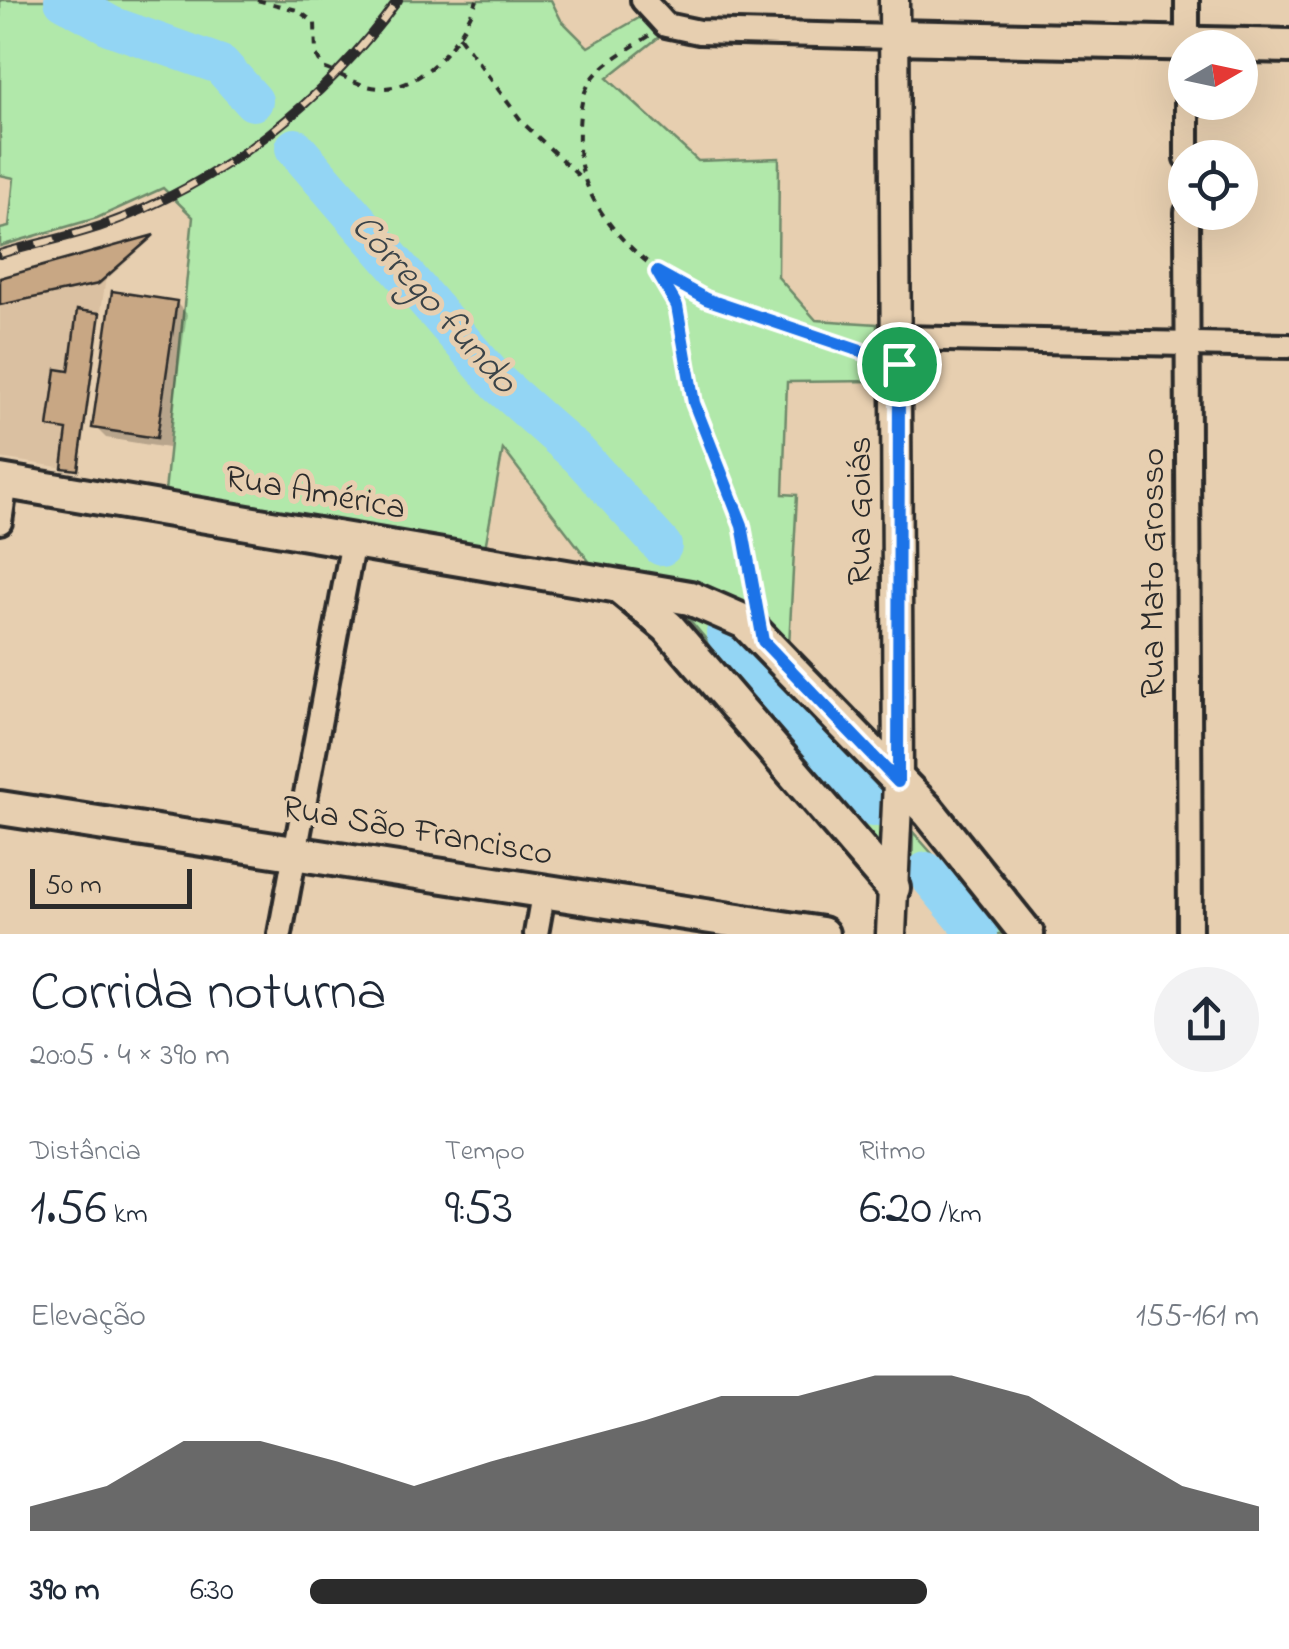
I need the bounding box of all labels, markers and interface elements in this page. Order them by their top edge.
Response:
north arrow [1168,30,1258,120]
map controls [1168,30,1258,230]
button: locate [1168,140,1258,230]
water label: Córrego fundo [336,202,530,409]
pin [857,322,942,407]
icon: arrive [872,337,927,392]
street label: Rua Goiás [836,437,887,585]
street label: Rua Mato Grosso [1129,448,1180,698]
street label: Rua América [221,453,409,535]
street label: Rua São Francisco [277,783,557,881]
scale bar [30,864,192,908]
text: 50 m [45,866,102,907]
text: Corrida noturna [30,955,387,1035]
button: share [1154,967,1259,1072]
text: 20:05 · 4 × 390 m [30,1033,230,1080]
text: Distância [30,1132,141,1173]
text: Tempo [445,1132,525,1173]
text: Ritmo [859,1132,926,1173]
text: 1.56 [30,1173,107,1246]
text: 9:53 [445,1173,513,1246]
text: 6:20 [859,1173,932,1246]
text: km [107,1195,148,1236]
text: /km [932,1195,982,1236]
text: Elevação [30,1294,146,1341]
text: 155–161 m [1136,1294,1259,1341]
text: 390 m [30,1568,100,1615]
text: 6:30 [190,1568,234,1615]

